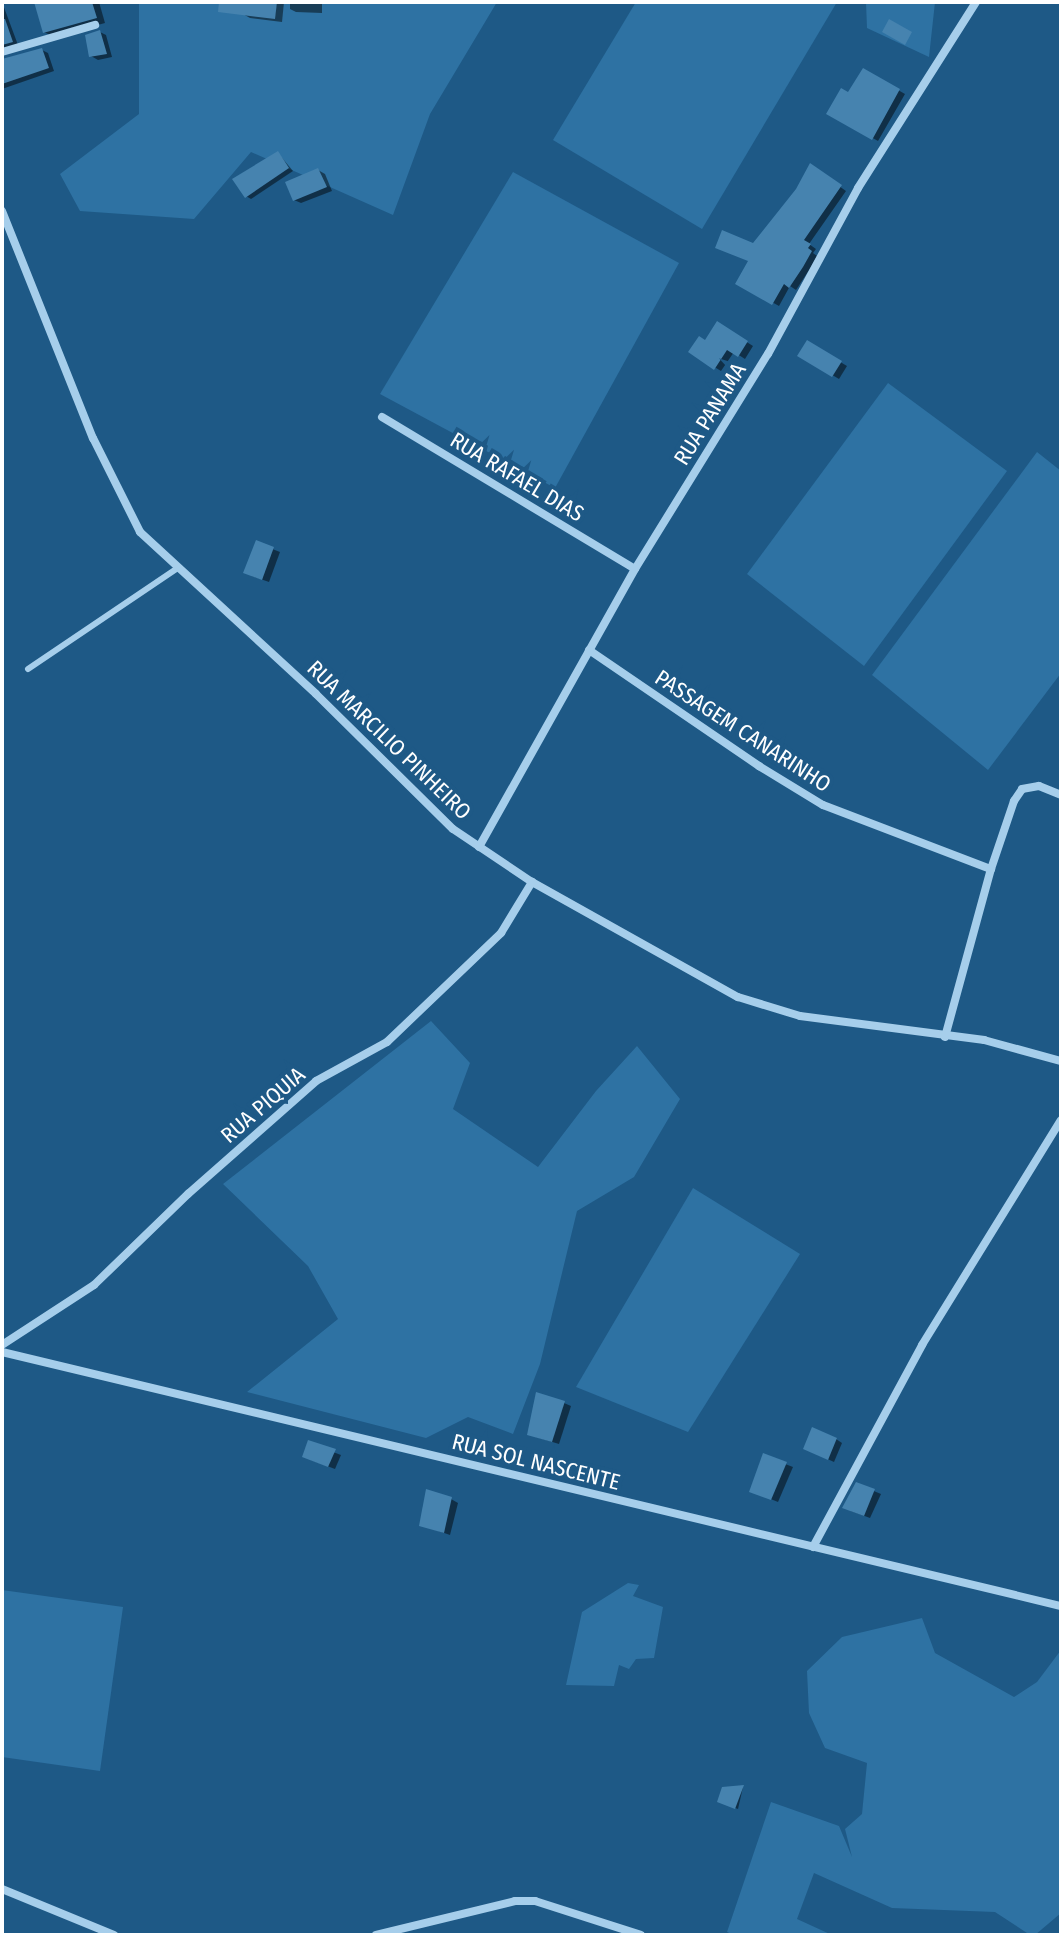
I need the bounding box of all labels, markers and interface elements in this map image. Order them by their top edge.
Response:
street label: RUA PANAMA [668,358,752,470]
street label: RUA RAFAEL DIAS [445,427,589,527]
street label: RUA MARCILIO PINHEIRO [302,655,476,825]
street label: PASSAGEM CANARINHO [650,664,836,798]
street label: RUA PIQUIA [216,1061,310,1149]
street label: RUA SOL NASCENTE [449,1428,623,1496]

